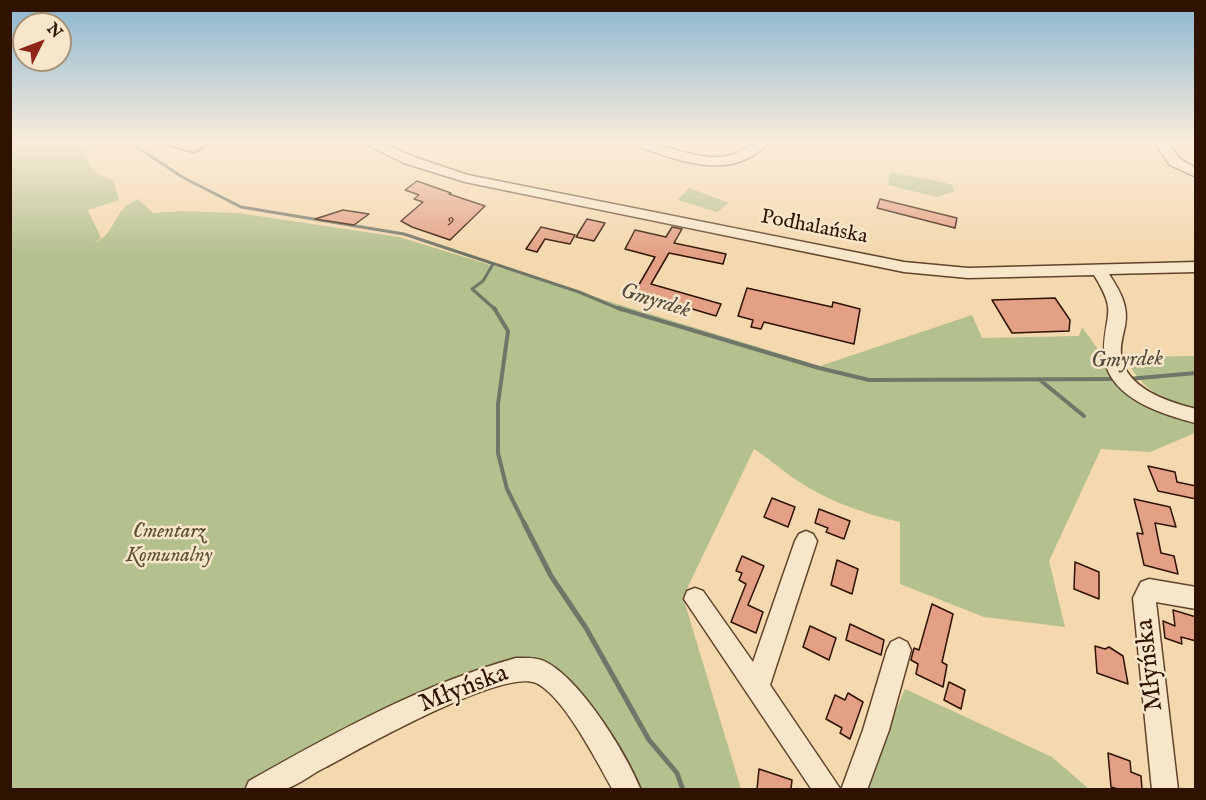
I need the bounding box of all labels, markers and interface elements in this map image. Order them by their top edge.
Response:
north arrow [12,12,72,72]
text: N [42,19,66,43]
street label: Podhalańska [758,205,870,251]
house number: 9 [448,212,454,230]
water label: Gmyrdek [617,279,693,325]
water label: Gmyrdek [1090,347,1164,375]
park label: Cmentarz Komunalny [126,520,212,570]
street label: Młyńska [1131,617,1171,713]
street label: Młyńska [415,659,513,721]

